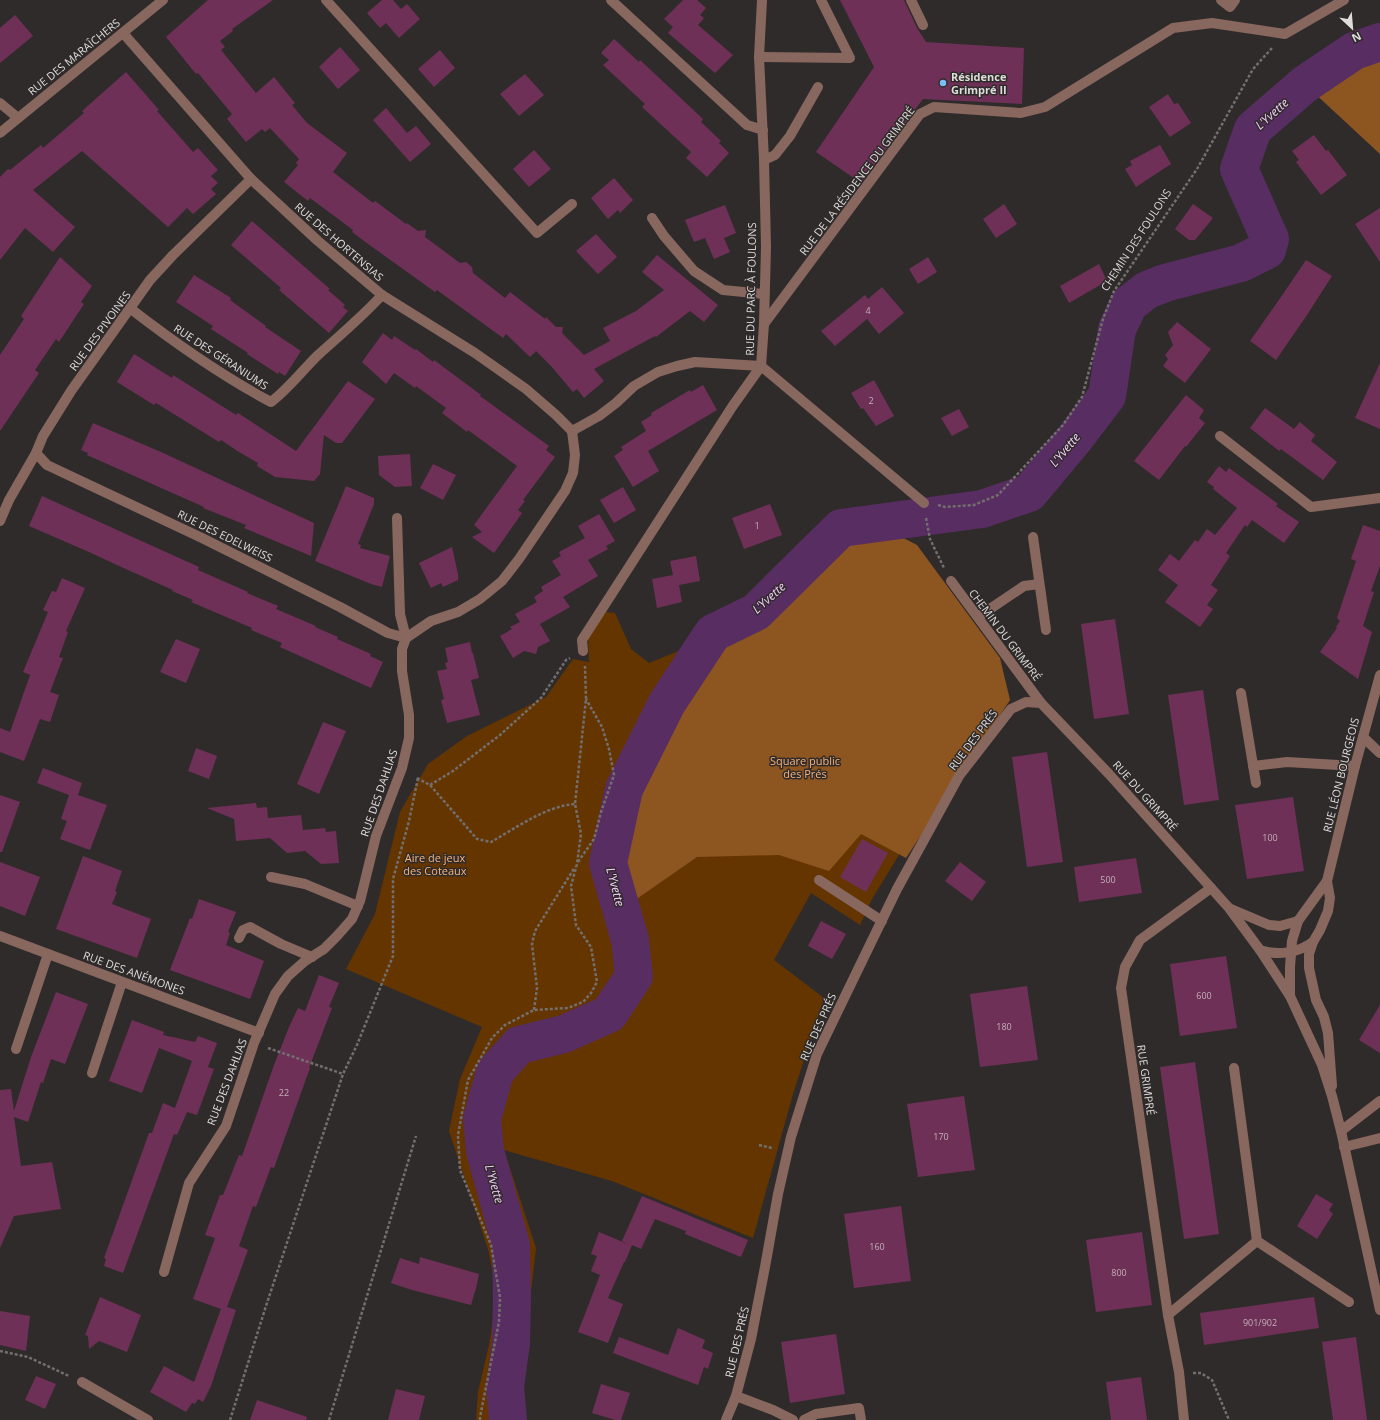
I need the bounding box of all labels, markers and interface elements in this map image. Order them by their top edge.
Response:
north arrow [1332,8,1372,48]
street label: RUE DES MARAÎCHERS [25,15,123,98]
text: N [1349,29,1364,46]
place label: Résidence Grimpré II [951,69,1007,97]
marker: Résidence Grimpré II [938,78,948,88]
water label: L'Yvette [1251,94,1292,133]
street label: RUE DE LA RÉSIDENCE DU GRIMPRÉ [796,103,918,258]
street label: CHEMIN DES FOULONS [1097,186,1174,294]
street label: RUE DES HORTENSIAS [292,199,387,284]
street label: RUE DU PARC À FOULONS [742,222,759,356]
street label: RUE DES PIVOINES [66,288,134,374]
house number: 4 [865,304,871,317]
street label: RUE DES GÉRANIUMS [171,320,271,393]
house number: 2 [868,394,874,407]
water label: L'Yvette [1045,429,1084,470]
street label: RUE DES EDELWEISS [175,506,275,565]
house number: 1 [754,519,760,532]
water label: L'Yvette [748,578,789,617]
street label: CHEMIN DU GRIMPRÉ [966,586,1045,684]
street label: RUE DES PRÉS [945,706,1000,773]
street label: RUE LÉON BOURGEOIS [1319,716,1362,834]
street label: RUE DES DAHLIAS [357,747,401,839]
park label: Square public des Prés [770,753,840,781]
street label: RUE DU GRIMPRÉ [1110,757,1181,834]
house number: 100 [1262,831,1278,844]
park label: Aire de jeux des Coteaux [403,850,467,878]
water label: L'Yvette [602,865,629,908]
house number: 500 [1100,873,1116,886]
street label: RUE DES ANÉMONES [81,947,187,998]
house number: 600 [1196,989,1212,1002]
street label: RUE DES PRÉS [796,991,839,1063]
house number: 180 [996,1020,1012,1033]
street label: RUE DES DAHLIAS [203,1036,250,1127]
street label: RUE GRIMPRÉ [1134,1044,1159,1116]
house number: 22 [279,1086,289,1099]
house number: 170 [933,1130,949,1143]
water label: L'Yvette [481,1162,508,1205]
house number: 160 [869,1240,885,1253]
house number: 800 [1111,1266,1127,1279]
street label: RUE DES PRÉS [721,1305,752,1379]
house number: 901/902 [1243,1316,1277,1329]

